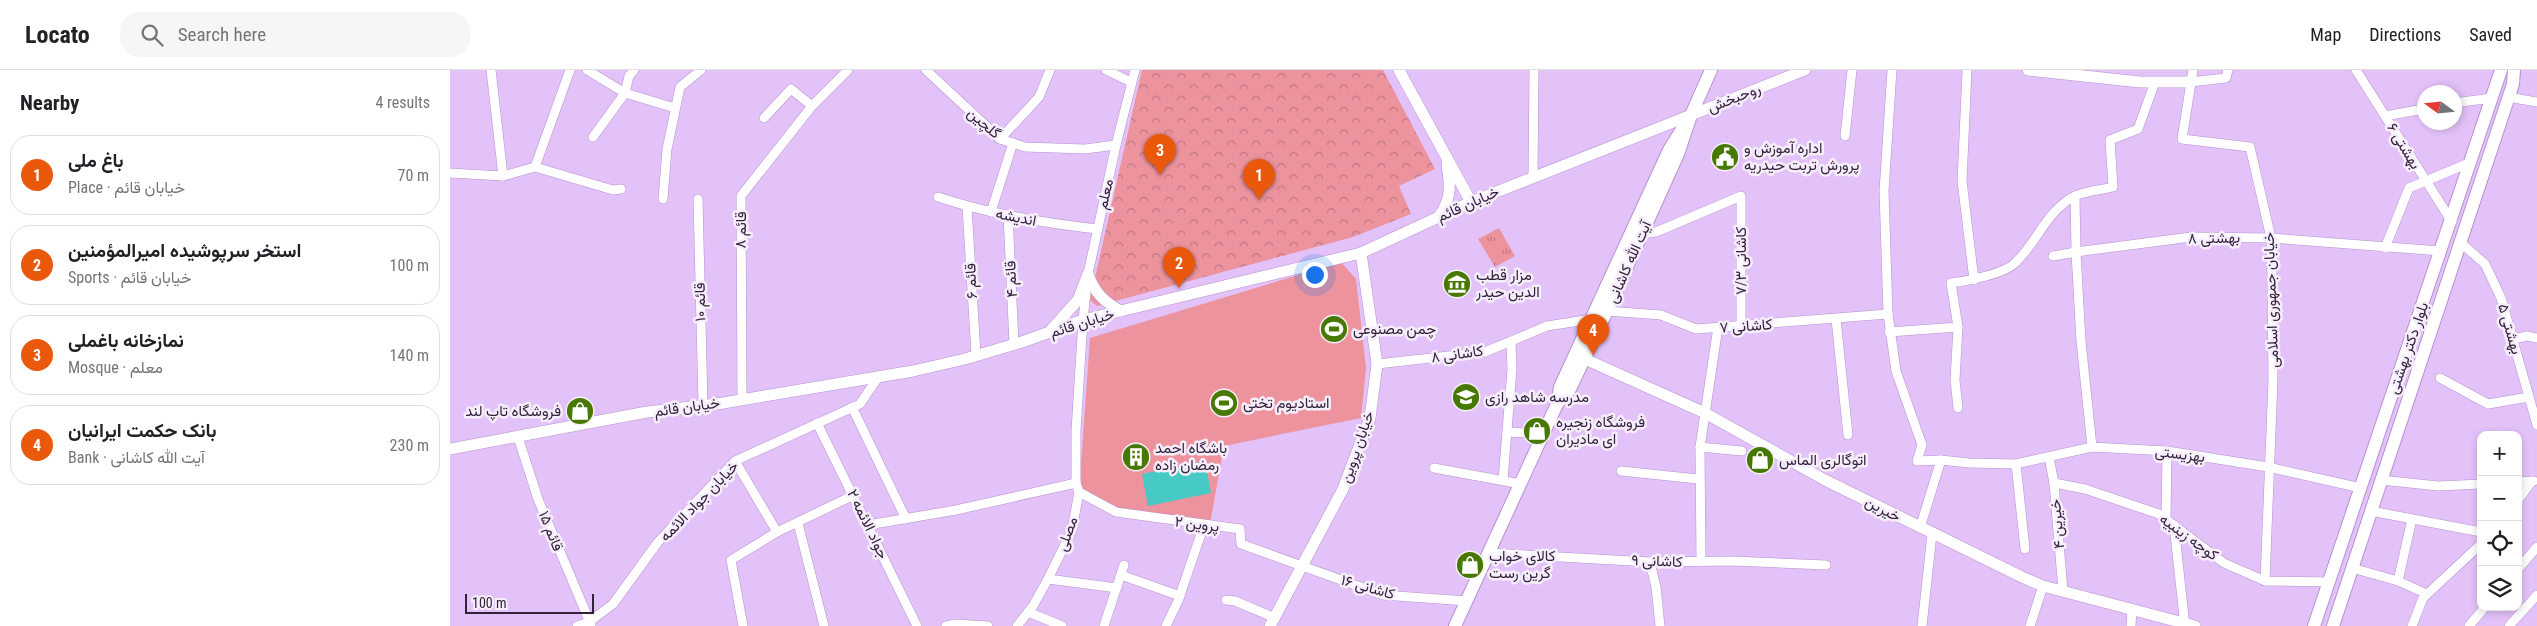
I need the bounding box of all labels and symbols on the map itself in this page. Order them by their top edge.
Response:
street label: روحبخش [1705,79,1764,118]
north arrow [2417,85,2462,130]
street label: گلچین [963,104,1005,143]
street label: بهشتی ۶ [2382,120,2425,173]
pin: 3 [1144,134,1176,175]
place label: اداره آموزش و پرورش تربت حیدریه [1744,139,1859,175]
public building icon: اداره آموزش و پرورش تربت حیدریه [1710,142,1740,172]
pin: 1 [1243,159,1275,200]
street label: معلم [1093,177,1118,211]
street label: خیابان قائم [1434,182,1502,227]
street label: اندیشه [994,204,1038,230]
street label: قائم ۸ [732,211,751,249]
street label: آیت الله کاشانی [1603,217,1657,306]
street label: کاشانی ۷/۳ [1732,227,1751,295]
street label: بهشتی ۸ [2188,229,2240,248]
street label: خیابان جمهوری اسلامی [2260,232,2283,368]
pin: 2 [1163,247,1195,288]
street label: قائم ۴ [1001,260,1022,298]
your location [1302,262,1328,288]
street label: قائم ۶ [961,263,982,299]
place label: مزار قطب الدین حیدر [1475,266,1540,302]
museum icon: مزار قطب الدین حیدر [1442,269,1472,299]
street label: قائم ۱۰ [691,282,710,322]
street label: بلوار دکتر بهشتی [2384,300,2433,397]
street label: بهشتی ۵ [2493,302,2526,357]
street label: خیابان قائم [1048,305,1117,342]
sports icon: چمن مصنوعی [1319,314,1349,344]
pin: 4 [1577,314,1609,355]
street label: کاشانی ۷ [1719,315,1773,338]
place label: چمن مصنوعی [1353,320,1436,339]
street label: کاشانی ۸ [1430,341,1485,368]
school or university icon: مدرسه شاهد رازی [1451,382,1481,412]
sports icon: استادیوم تختی [1209,388,1239,418]
place label: مدرسه شاهد رازی [1485,388,1589,407]
street label: خیابان قائم [653,393,721,422]
place label: استادیوم تختی [1243,394,1330,413]
shop icon: فروشگاه تاپ لند [565,396,595,426]
place label: فروشگاه تاپ لند [465,402,561,421]
street label: خیابان پروین [1336,409,1379,486]
place label: فروشگاه زنجیره ای مادیران [1556,413,1645,449]
shop icon: فروشگاه زنجیره ای مادیران [1522,416,1552,446]
place label: باشگاه احمد رمضان زاده [1155,439,1227,474]
building icon: باشگاه احمد رمضان زاده [1121,442,1151,472]
street label: بهزیستی [2154,442,2206,467]
shop icon: اتوگالری الماس [1745,445,1775,475]
place label: اتوگالری الماس [1779,451,1867,470]
street label: خیابان جواد الائمه [656,457,742,545]
street label: جواد الائمه ۲ [843,486,893,562]
street label: خیرین [1862,492,1904,526]
street label: خیرین ۴ [2046,498,2069,550]
street label: قائم ۱۵ [534,508,567,554]
street label: کوچه زینبیه [2156,510,2222,565]
street label: پروین ۲ [1174,512,1220,537]
street label: مصلی [1052,514,1082,554]
place label: کالای خواب گرین رست [1489,547,1556,583]
shop icon: کالای خواب گرین رست [1455,550,1485,580]
street label: کاشانی ۹ [1631,551,1683,572]
street label: کاشانی ۱۶ [1339,571,1397,604]
scale bar [465,591,594,614]

